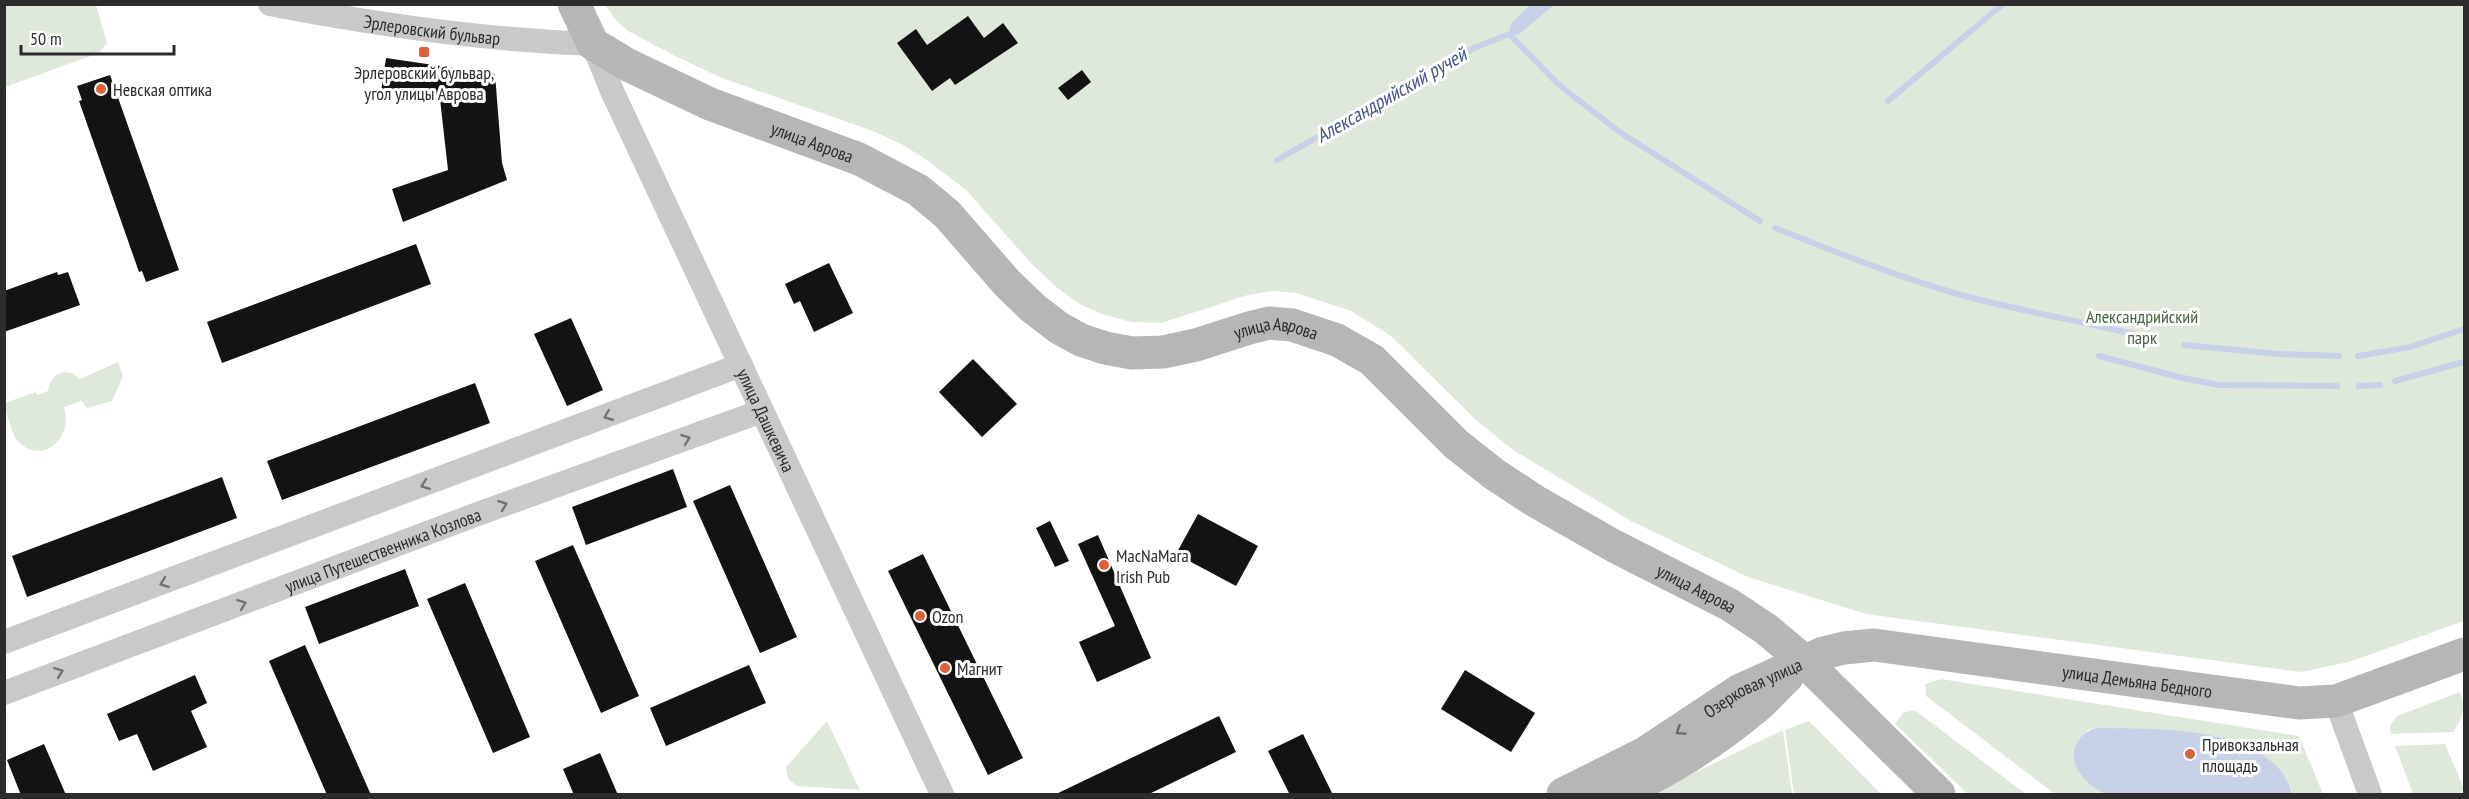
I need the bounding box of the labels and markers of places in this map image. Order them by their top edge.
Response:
marker: Эрлеровский бульвар, угол улицы Аврова [417,45,431,59]
place label: Эрлеровский бульвар, угол улицы Аврова [354,61,494,105]
place label: Невская оптика [113,78,212,101]
marker: Невская оптика [94,82,108,96]
place label: MacNaMara Irish Pub [1116,544,1189,588]
marker: MacNaMara Irish Pub [1097,558,1111,572]
place label: Ozon [932,605,964,628]
marker: Ozon [913,609,927,623]
place label: Магнит [957,657,1003,680]
marker: Магнит [938,661,952,675]
place label: Привокзальная площадь [2202,733,2299,777]
marker: Привокзальная площадь [2183,747,2197,761]

